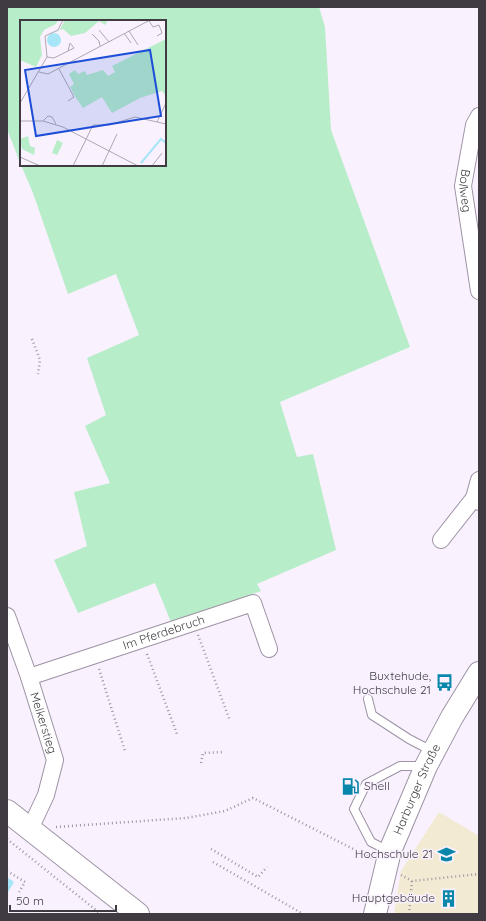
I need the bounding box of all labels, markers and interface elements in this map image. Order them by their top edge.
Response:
inset map [20,20,166,166]
street label: Bollweg [456,168,475,213]
street label: Im Pferdebruch [121,611,207,652]
place label: Buxtehude, Hochschule 21 [353,668,431,697]
bus stop icon: Buxtehude, Hochschule 21 [434,673,454,693]
street label: Melkerstieg [27,690,61,755]
street label: Harburger Straße [390,741,443,837]
fuel station icon: Shell [341,776,361,796]
place label: Shell [364,778,390,793]
school or university icon: Hochschule 21 [436,844,456,864]
place label: Hochschule 21 [355,846,433,861]
scale bar [10,887,116,913]
building icon: Hauptgebäude [438,888,458,908]
place label: Hauptgebäude [352,890,435,905]
text: 50 m [16,893,44,908]

